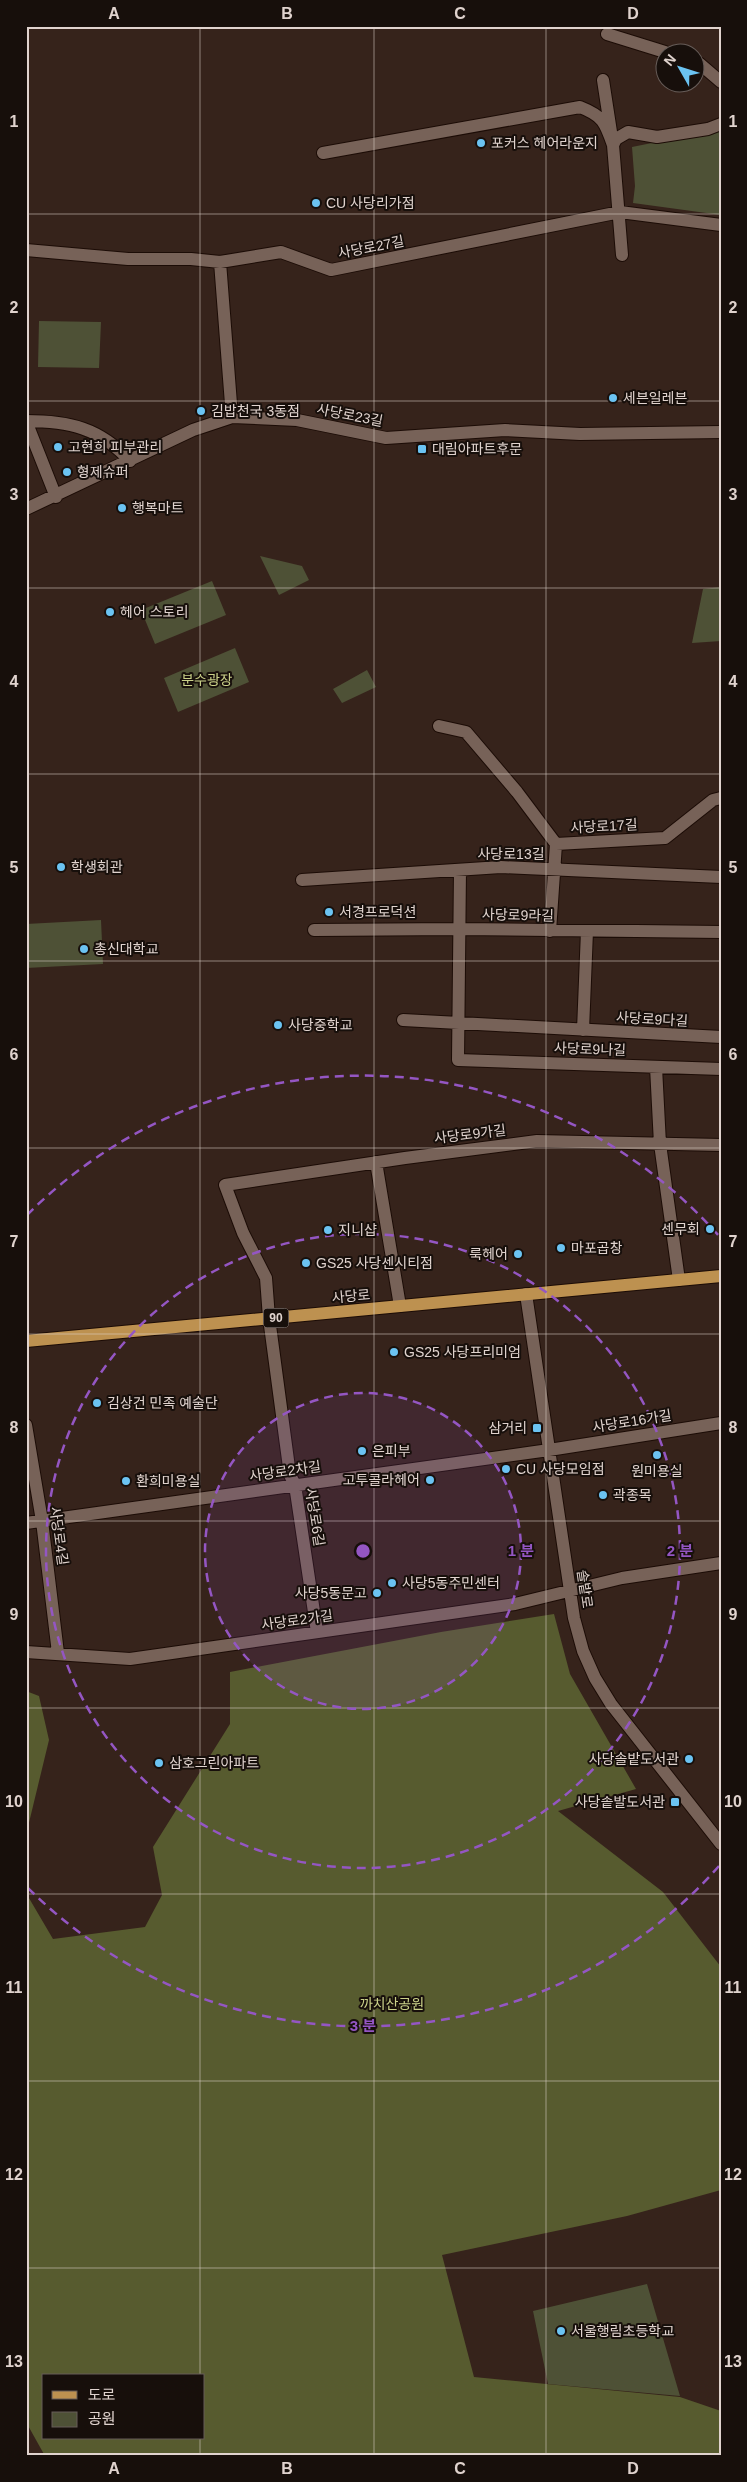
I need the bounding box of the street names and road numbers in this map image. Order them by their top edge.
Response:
street label: 사당로27길 [337,233,405,261]
street label: 사당로23길 [316,401,384,429]
street label: 사당로17길 [570,816,638,836]
street label: 사당로13길 [477,846,545,862]
street label: 사당로9라길 [482,906,554,924]
street label: 사당로9다길 [616,1009,688,1029]
street label: 사당로9나길 [554,1040,626,1058]
street label: 사당로9가길 [433,1122,507,1146]
street label: 사당로 [331,1286,371,1306]
road number: 90 [264,1309,288,1328]
street label: 사당로16가길 [591,1407,673,1435]
street label: 사당로2차길 [248,1458,322,1484]
street label: 사당로6길 [302,1486,328,1548]
street label: 사당로4길 [47,1506,71,1566]
street label: 솔밭로 [574,1569,596,1609]
street label: 사당로2가길 [260,1607,334,1633]

